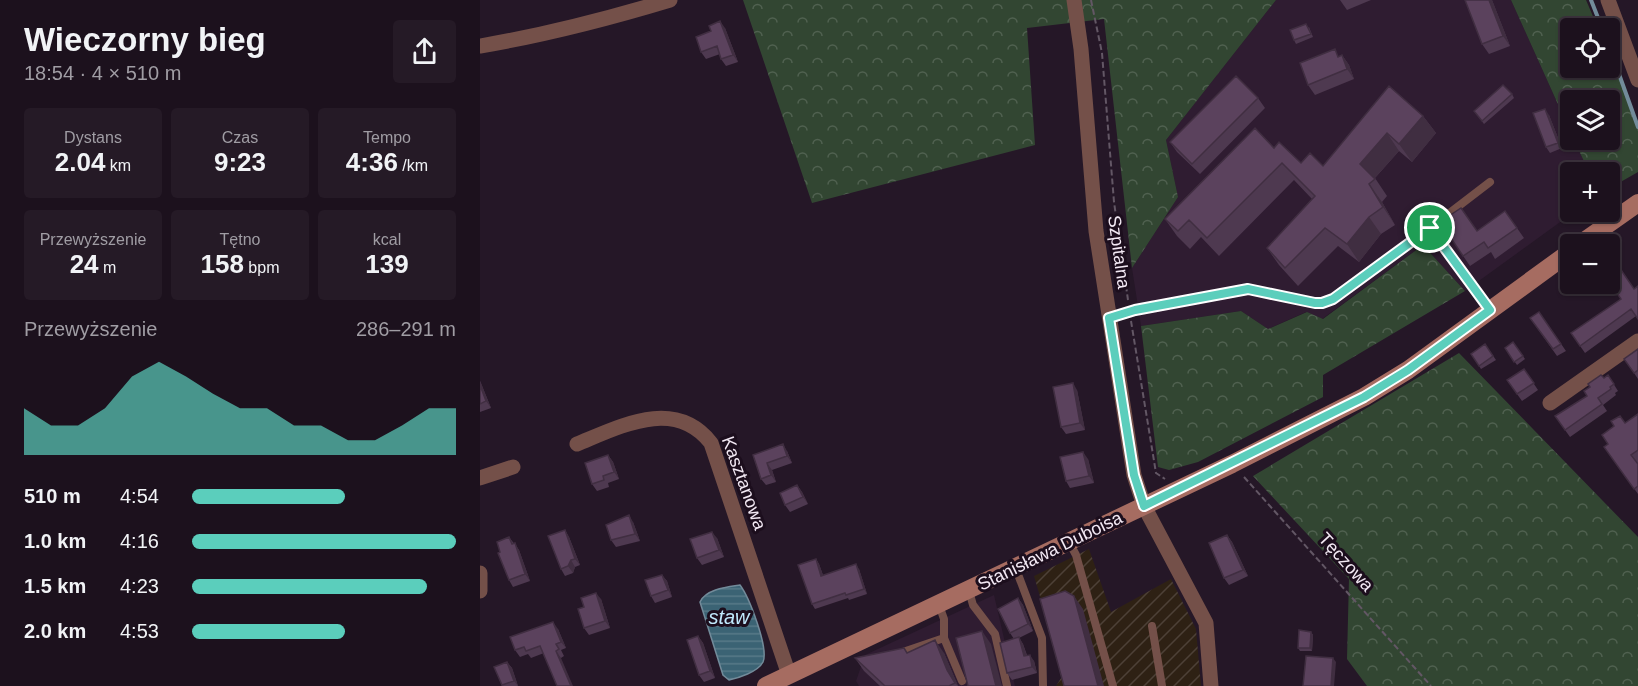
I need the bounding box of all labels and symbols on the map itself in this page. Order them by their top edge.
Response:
pin [1404,202,1455,253]
street label: Szpitalna [1104,214,1134,291]
street label: Kasztanowa [718,434,771,533]
street label: Stanisława Duboisa [975,507,1126,595]
street label: Tęczowa [1314,529,1378,596]
water label: staw [708,606,751,628]

